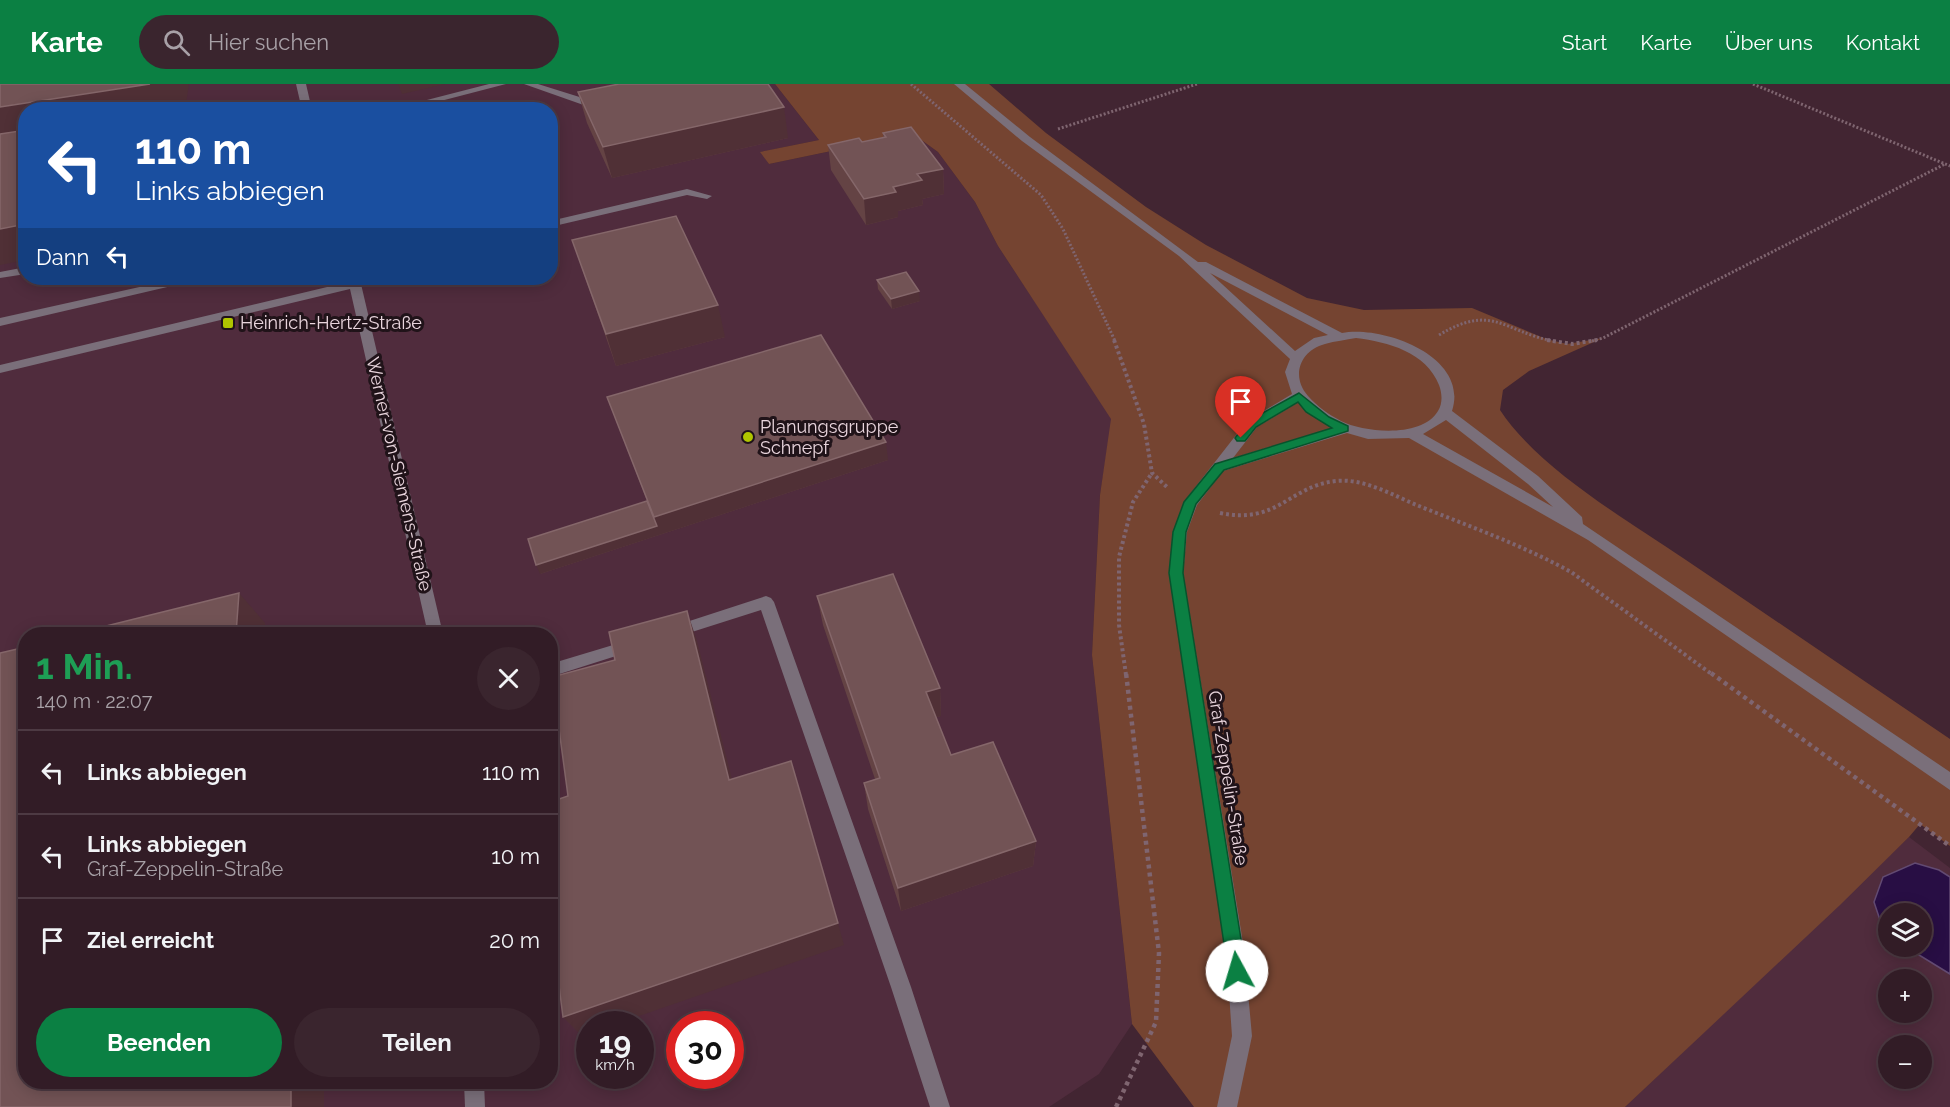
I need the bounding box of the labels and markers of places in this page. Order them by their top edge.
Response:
place label: Heinrich-Hertz-Straße [240,312,422,333]
marker: Heinrich-Hertz-Straße [221,316,235,330]
pin [1215,376,1266,438]
place label: Planungsgruppe Schnepf [760,416,899,458]
marker: Planungsgruppe Schnepf [741,430,755,444]

